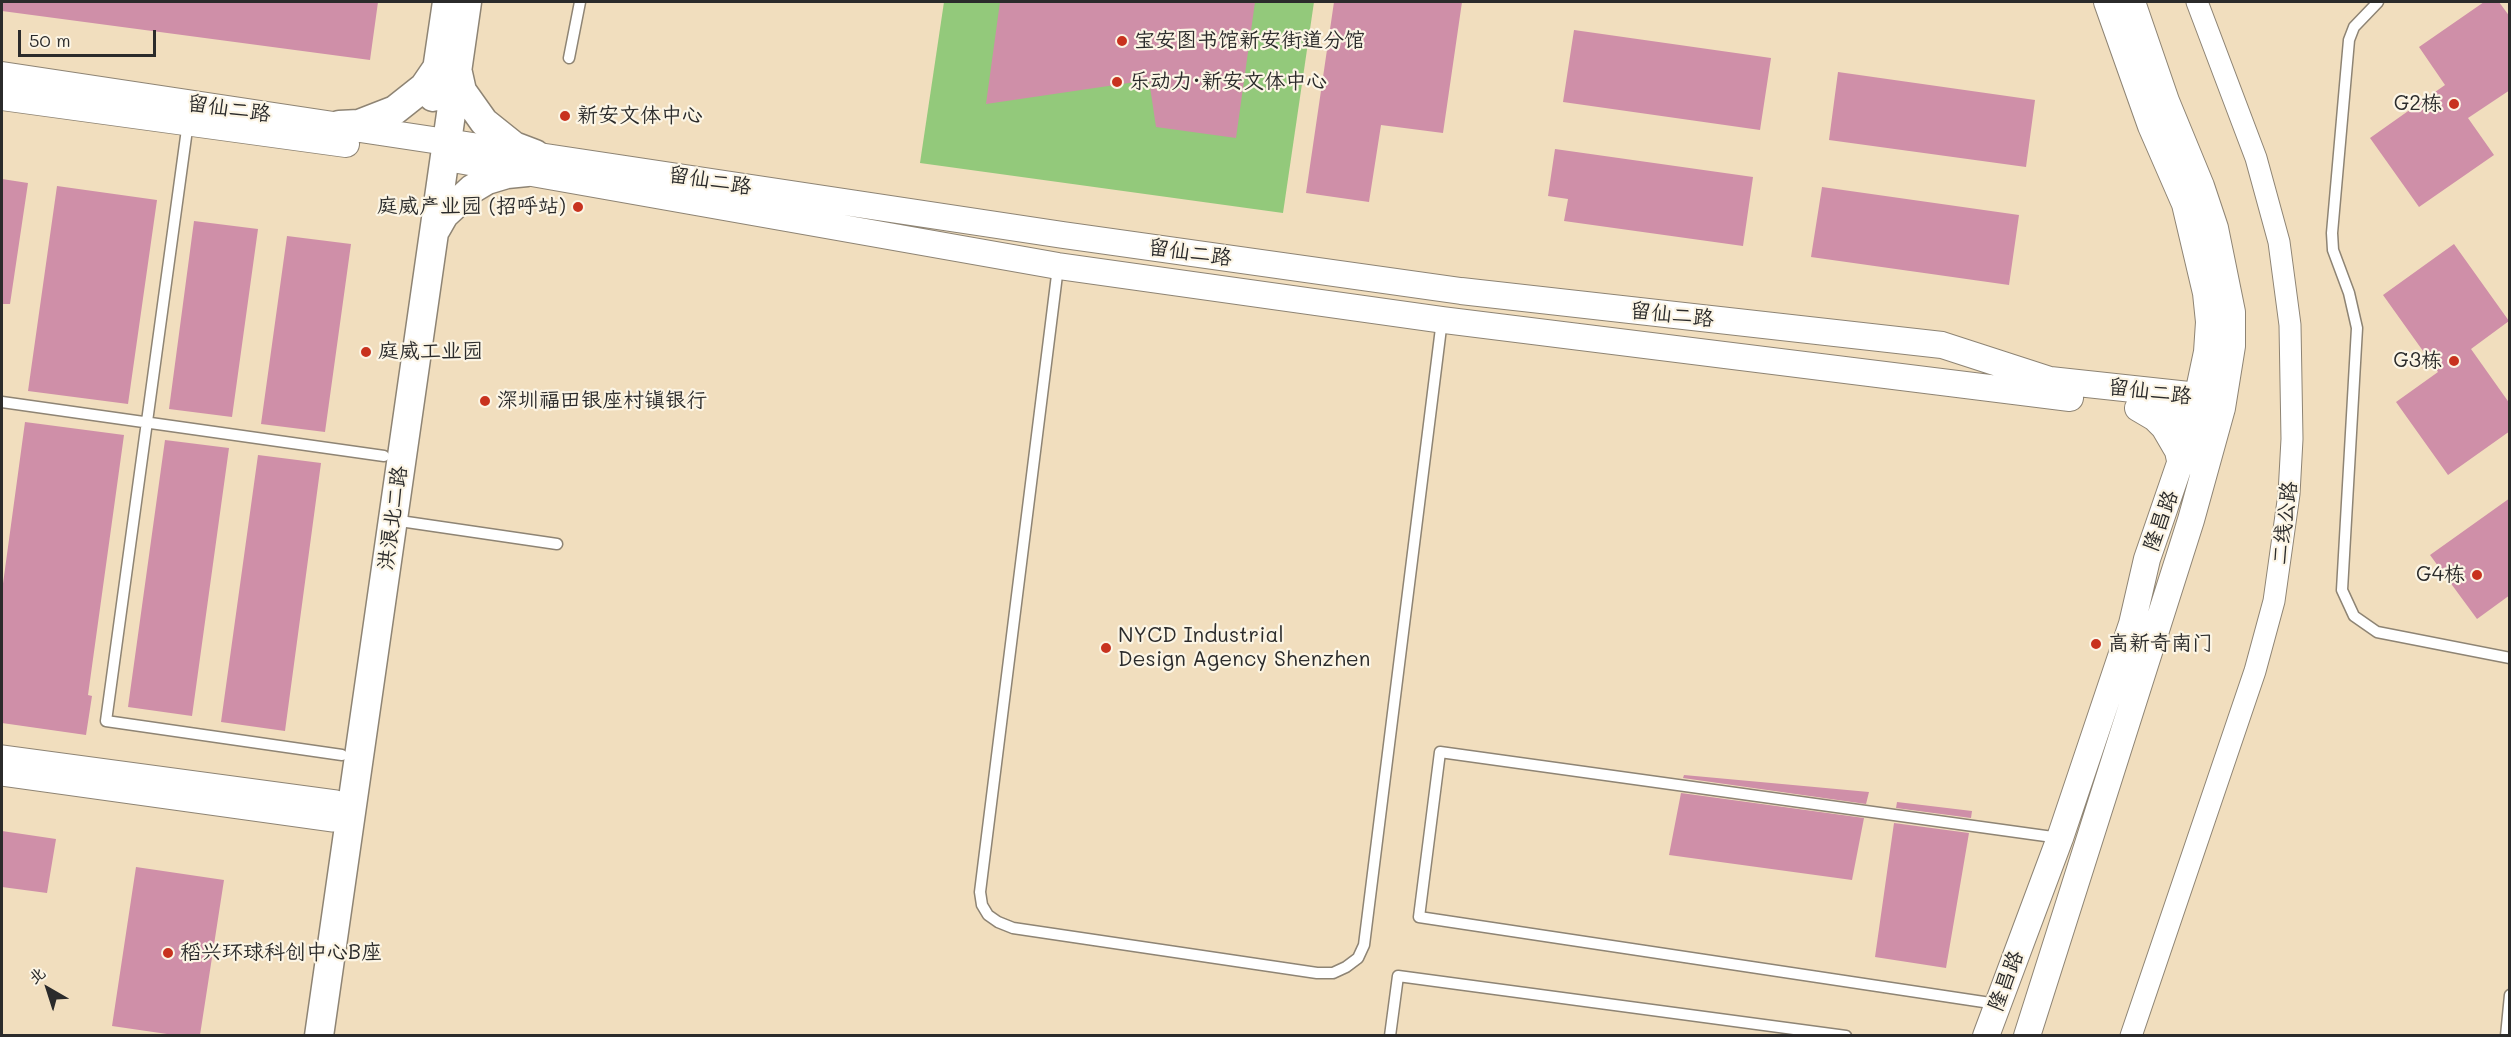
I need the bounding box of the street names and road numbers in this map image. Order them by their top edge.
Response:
street label: 留仙二路 [186,91,272,127]
street label: 留仙二路 [667,162,753,200]
street label: 留仙二路 [1147,235,1233,271]
street label: 留仙二路 [1629,298,1715,332]
street label: 留仙二路 [2107,374,2193,410]
street label: 洪浪北二路 [373,464,413,572]
street label: 二线公路 [2267,480,2303,566]
street label: 隆昌路 [2138,487,2184,555]
street label: 隆昌路 [1983,947,2029,1015]

